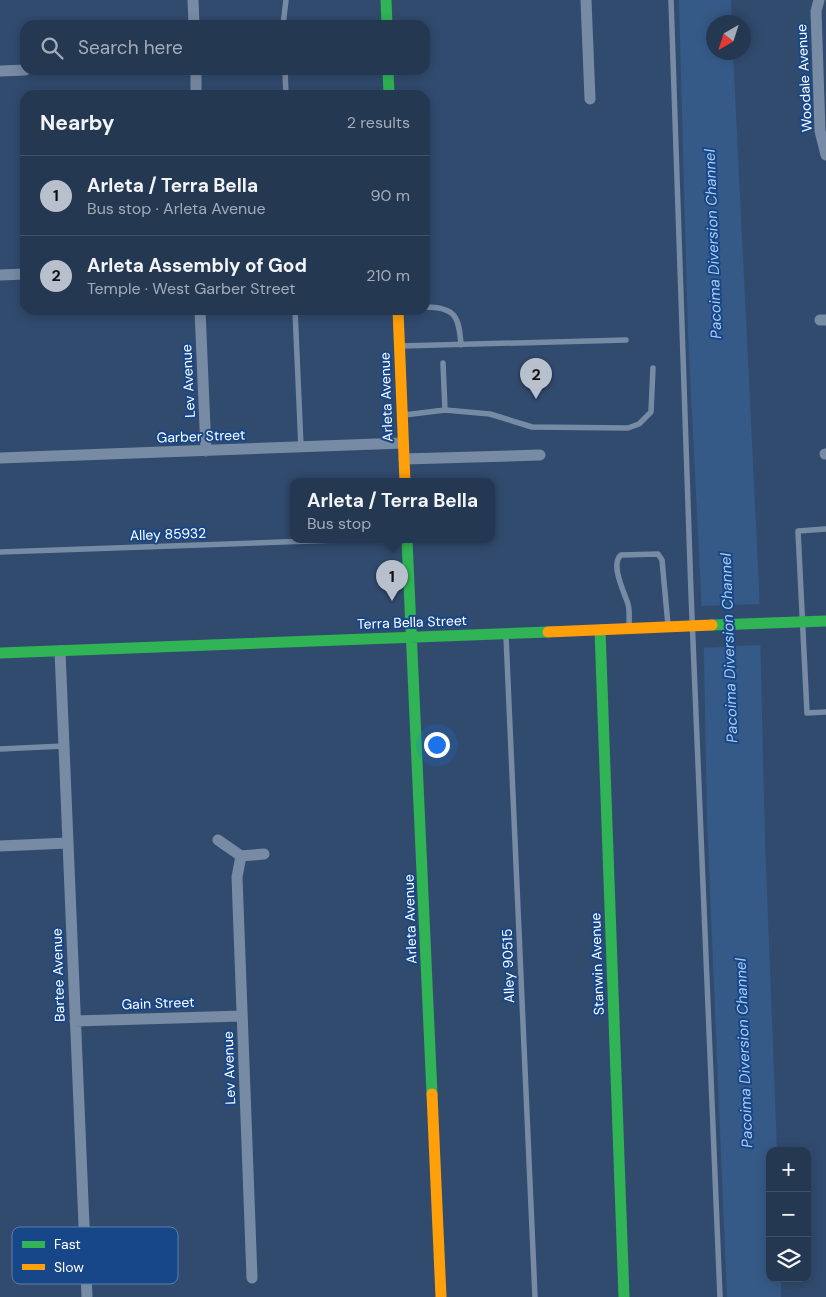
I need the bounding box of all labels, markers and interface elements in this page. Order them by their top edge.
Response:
north arrow [706,15,751,60]
search box [20,20,430,75]
street label: Woodale Avenue [792,23,816,133]
icon: search [38,34,66,62]
text: Search here [78,35,183,60]
text: Nearby [40,109,114,137]
text: 2 results [347,112,410,133]
water label: Pacoima Diversion Channel [700,148,726,339]
text: Arleta / Terra Bella [87,173,258,198]
text: 1 [53,185,59,206]
text: 90 m [370,185,410,206]
text: Bus stop · Arleta Avenue [87,198,266,219]
text: Arleta Assembly of God [87,253,307,278]
text: 2 [51,265,61,286]
text: 210 m [366,265,410,286]
text: Temple · West Garber Street [87,278,296,299]
street label: Lev Avenue [177,344,199,418]
street label: Arleta Avenue [375,352,397,442]
pin: 2 [520,358,552,399]
street label: Garber Street [156,425,246,447]
popup [290,478,495,543]
text: Arleta / Terra Bella [307,488,478,513]
text: Bus stop [307,513,371,534]
street label: Alley 85932 [130,524,206,544]
water label: Pacoima Diversion Channel [716,552,742,743]
pin: 1 [376,560,408,601]
street label: Terra Bella Street [357,611,467,633]
your location [424,732,450,758]
street label: Arleta Avenue [399,874,421,964]
street label: Stanwin Avenue [586,912,608,1016]
street label: Bartee Avenue [47,928,69,1022]
street label: Alley 90515 [498,928,518,1004]
water label: Pacoima Diversion Channel [731,957,757,1148]
street label: Gain Street [121,993,195,1013]
street label: Lev Avenue [219,1031,239,1105]
map controls [766,1147,811,1282]
button: + [766,1147,811,1192]
button: − [766,1192,811,1237]
legend [12,1227,178,1284]
text: Fast [54,1235,81,1253]
button: layers [766,1237,811,1282]
text: Slow [54,1258,84,1276]

